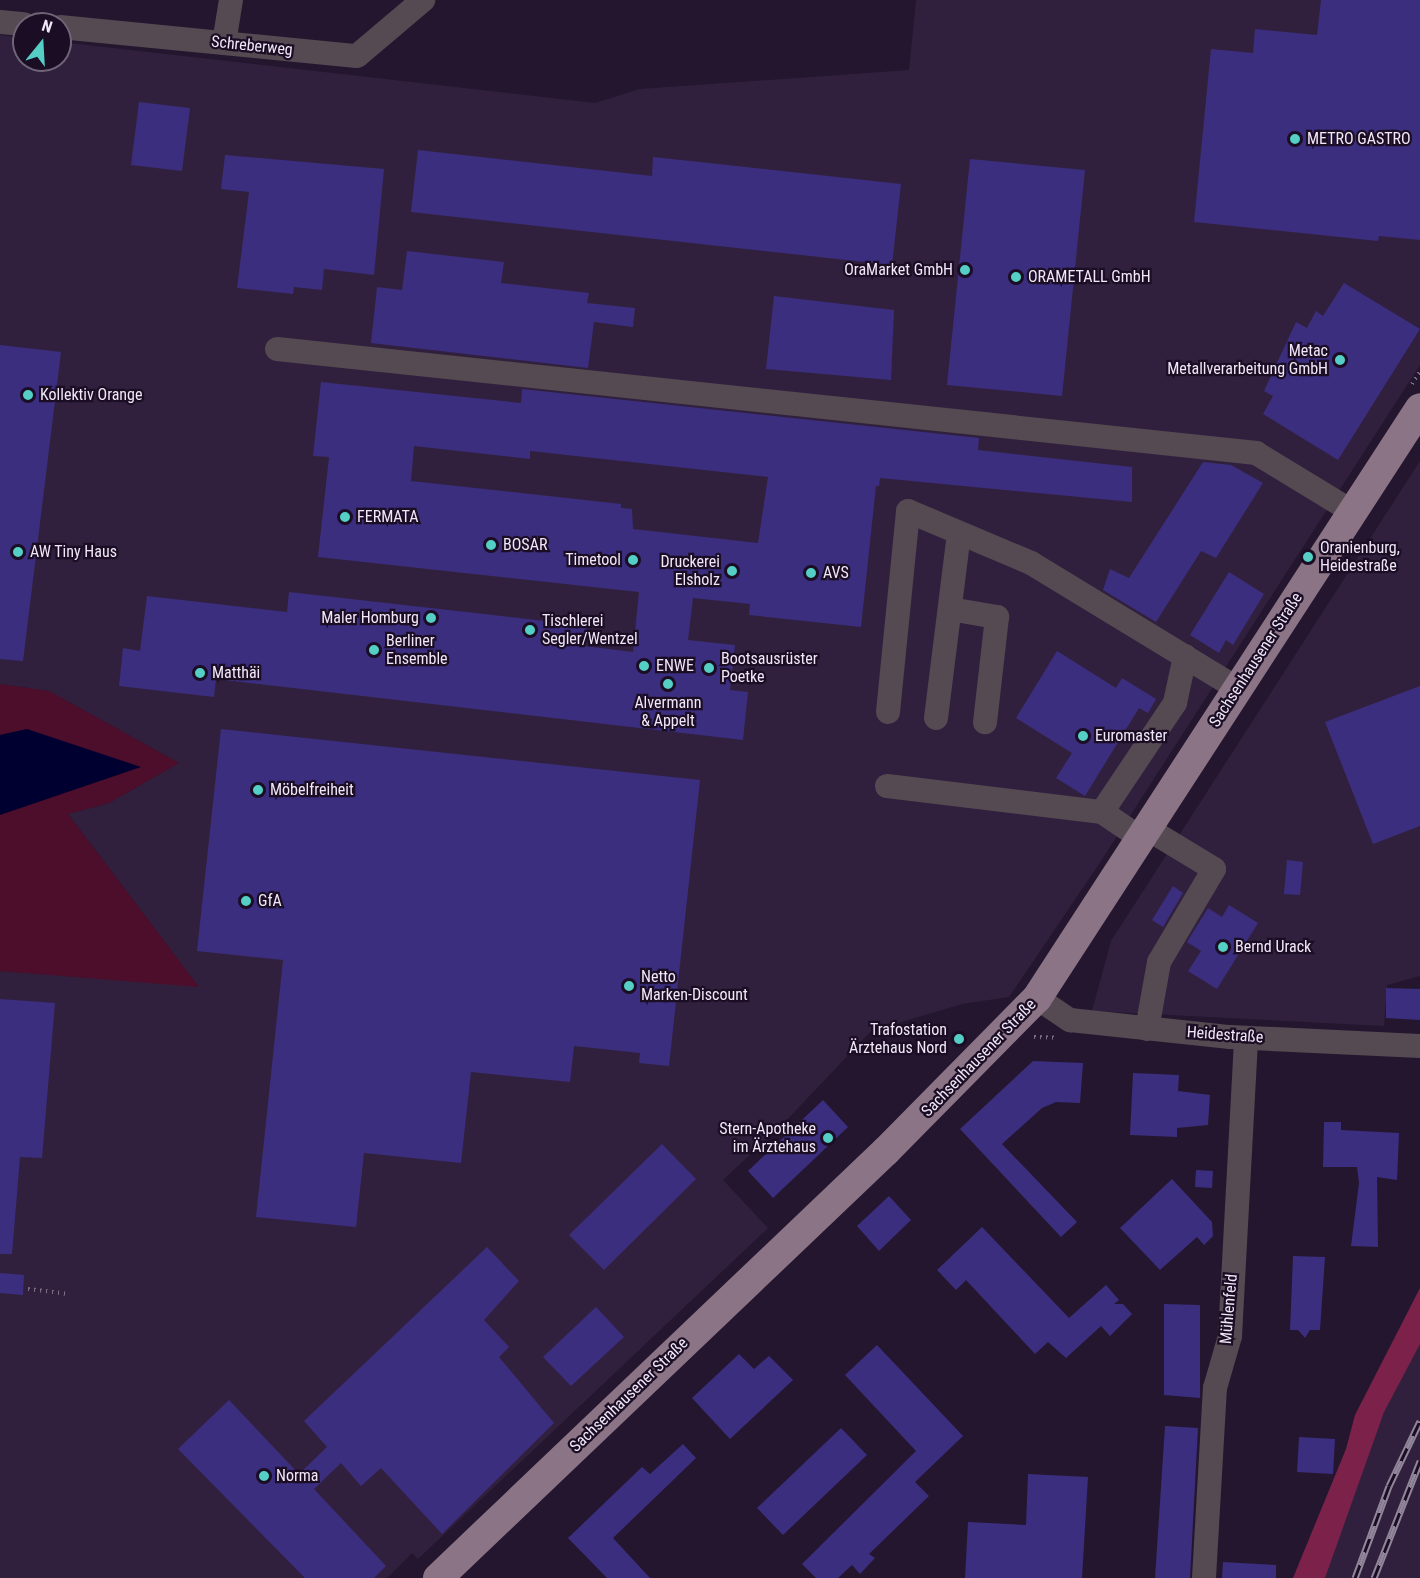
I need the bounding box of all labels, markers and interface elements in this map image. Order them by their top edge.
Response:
north arrow [12,12,72,72]
text: N [39,16,55,37]
street label: Schreberweg [210,32,294,60]
place label: METRO GASTRO [1307,129,1411,149]
marker: METRO GASTRO [1288,132,1302,146]
place label: OraMarket GmbH [844,260,953,280]
marker: OraMarket GmbH [958,263,972,277]
place label: ORAMETALL GmbH [1028,267,1151,287]
marker: ORAMETALL GmbH [1009,270,1023,284]
place label: Metac Metallverarbeitung GmbH [1167,341,1328,379]
marker: Metac Metallverarbeitung GmbH [1333,353,1347,367]
place label: Kollektiv Orange [40,385,143,405]
marker: Kollektiv Orange [21,388,35,402]
place label: FERMATA [357,507,419,527]
marker: FERMATA [338,510,352,524]
place label: BOSAR [503,535,547,555]
marker: BOSAR [484,538,498,552]
place label: Oranienburg, Heidestraße [1320,538,1400,576]
place label: AW Tiny Haus [30,542,117,562]
marker: AW Tiny Haus [11,545,25,559]
place label: Timetool [565,550,621,570]
marker: Oranienburg, Heidestraße [1301,550,1315,564]
place label: Druckerei Elsholz [660,552,720,590]
marker: Timetool [626,553,640,567]
place label: AVS [823,563,849,583]
marker: Druckerei Elsholz [725,564,739,578]
marker: AVS [804,566,818,580]
street label: Sachsenhausener Straße [1205,589,1307,731]
place label: Maler Homburg [321,608,419,628]
marker: Maler Homburg [424,611,438,625]
place label: Tischlerei Segler/Wentzel [542,611,638,649]
marker: Tischlerei Segler/Wentzel [523,623,537,637]
place label: Berliner Ensemble [386,631,448,669]
marker: Berliner Ensemble [367,643,381,657]
place label: Bootsausrüster Poetke [721,649,818,687]
place label: ENWE [656,656,694,676]
marker: ENWE [637,659,651,673]
marker: Bootsausrüster Poetke [702,661,716,675]
place label: Matthäi [212,663,260,683]
marker: Matthäi [193,666,207,680]
marker: Alvermann & Appelt [661,677,675,691]
place label: Alvermann & Appelt [634,693,702,731]
place label: Euromaster [1095,726,1167,746]
marker: Euromaster [1076,729,1090,743]
place label: Möbelfreiheit [270,780,354,800]
marker: Möbelfreiheit [251,783,265,797]
place label: GfA [258,891,282,911]
marker: GfA [239,894,253,908]
place label: Bernd Urack [1235,937,1311,957]
marker: Bernd Urack [1216,940,1230,954]
place label: Netto Marken-Discount [641,967,748,1005]
marker: Netto Marken-Discount [622,979,636,993]
street label: Sachsenhausener Straße [918,995,1040,1121]
place label: Trafostation Ärztehaus Nord [849,1020,947,1058]
street label: Heidestraße [1186,1023,1264,1047]
marker: Trafostation Ärztehaus Nord [952,1032,966,1046]
place label: Stern-Apotheke im Ärztehaus [719,1119,816,1157]
marker: Stern-Apotheke im Ärztehaus [821,1131,835,1145]
street label: Mühlenfeld [1216,1273,1242,1345]
street label: Sachsenhausener Straße [566,1334,692,1456]
place label: Norma [276,1466,319,1486]
marker: Norma [257,1469,271,1483]

